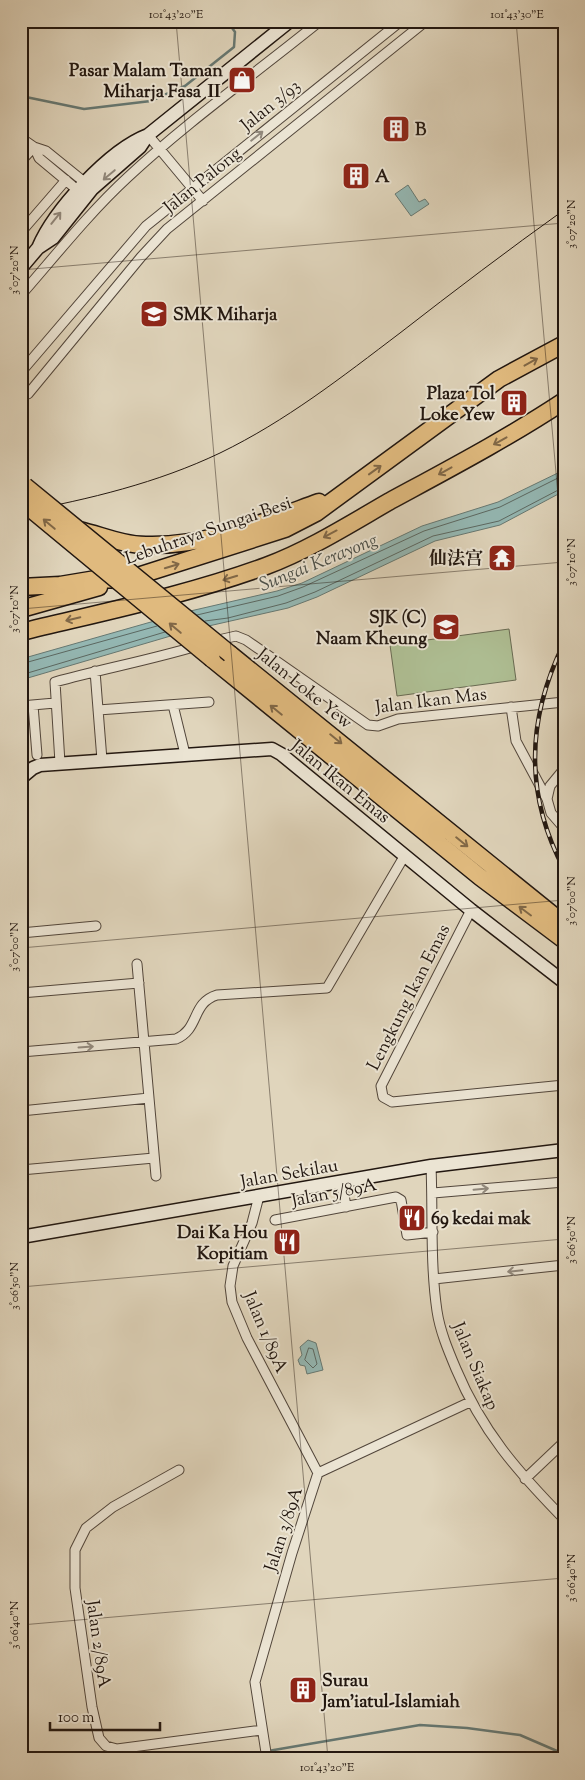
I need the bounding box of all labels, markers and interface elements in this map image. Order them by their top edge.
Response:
text: 101°43'20"E [149,6,204,24]
text: 101°43'30"E [490,6,545,24]
place label: Pasar Malam Taman Miharja Fasa Ⅱ [69,59,223,106]
shop icon: Pasar Malam Taman Miharja Fasa Ⅱ [227,65,257,95]
street label: Jalan 3/93 [235,74,307,139]
building icon: B [381,114,411,144]
place label: B [415,118,427,144]
one-way arrow [250,130,263,141]
street label: Jalan Palong [158,142,248,222]
building icon: A [341,161,371,191]
place label: A [375,165,390,191]
one-way arrow [102,169,115,181]
text: 3°07'20"N [563,199,581,249]
one-way arrow [50,212,61,225]
text: 3°07'20"N [6,245,24,295]
school or university icon: SMK Miharja [139,299,169,329]
place label: SMK Miharja [173,303,278,329]
one-way arrow [524,357,539,367]
place label: Plaza Tol Loke Yew [420,382,496,429]
building icon: Plaza Tol Loke Yew [499,388,529,418]
one-way arrow [492,436,507,446]
one-way arrow [368,465,382,475]
one-way arrow [438,467,453,477]
street label: Lebuhraya Sungai Besi [122,491,296,573]
one-way arrow [43,519,56,530]
water label: Sungai Kerayong [256,527,382,599]
one-way arrow [323,530,338,539]
text: 3°07'10"N [563,538,581,586]
temple icon: 仙法宫 [487,543,517,573]
place label: 仙法宫 [428,547,483,573]
one-way arrow [163,560,179,570]
one-way arrow [222,573,238,583]
text: 3°07'10"N [6,585,24,633]
place label: SJK (C) Naam Kheung [316,606,427,653]
school or university icon: SJK (C) Naam Kheung [431,612,461,642]
one-way arrow [65,615,81,624]
one-way arrow [169,622,182,633]
street label: Jalan Loke Yew [250,642,358,737]
street label: Jalan Ikan Mas [373,682,488,722]
one-way arrow [269,705,282,716]
street label: Jalan Ikan Emas [284,734,395,831]
one-way arrow [329,734,342,745]
one-way arrow [455,836,468,847]
text: 3°07'00"N [563,876,581,926]
one-way arrow [519,905,532,916]
street label: Lengkung Ikan Emas [362,920,458,1076]
text: 3°07'00"N [6,922,24,972]
one-way arrow [78,1042,94,1052]
street label: Jalan Sekilau [238,1154,340,1197]
street label: Jalan 5/89A [288,1173,380,1215]
one-way arrow [473,1184,489,1194]
restaurant icon: 69 kedai mak [397,1203,427,1233]
place label: 69 kedai mak [431,1207,531,1233]
text: 3°06'50"N [563,1216,581,1264]
place label: Dai Ka Hou Kopitiam [177,1221,269,1268]
restaurant icon: Dai Ka Hou Kopitiam [272,1227,302,1257]
text: 3°06'50"N [6,1262,24,1310]
one-way arrow [508,1266,524,1276]
street label: Jalan 1/89A [235,1287,293,1378]
street label: Jalan Siakap [444,1318,504,1415]
street label: Jalan 3/89A [259,1484,311,1576]
text: 3°06'40"N [563,1553,581,1602]
street label: Jalan 2/89A [78,1598,116,1690]
text: 3°06'40"N [6,1600,24,1649]
place label: Surau Jam'iatul-Islamiah [320,1669,460,1716]
building icon: Surau Jam'iatul-Islamiah [288,1675,318,1705]
scale bar [50,1700,160,1732]
text: 100 m [58,1708,95,1729]
text: 101°43'20"E [300,1759,355,1777]

